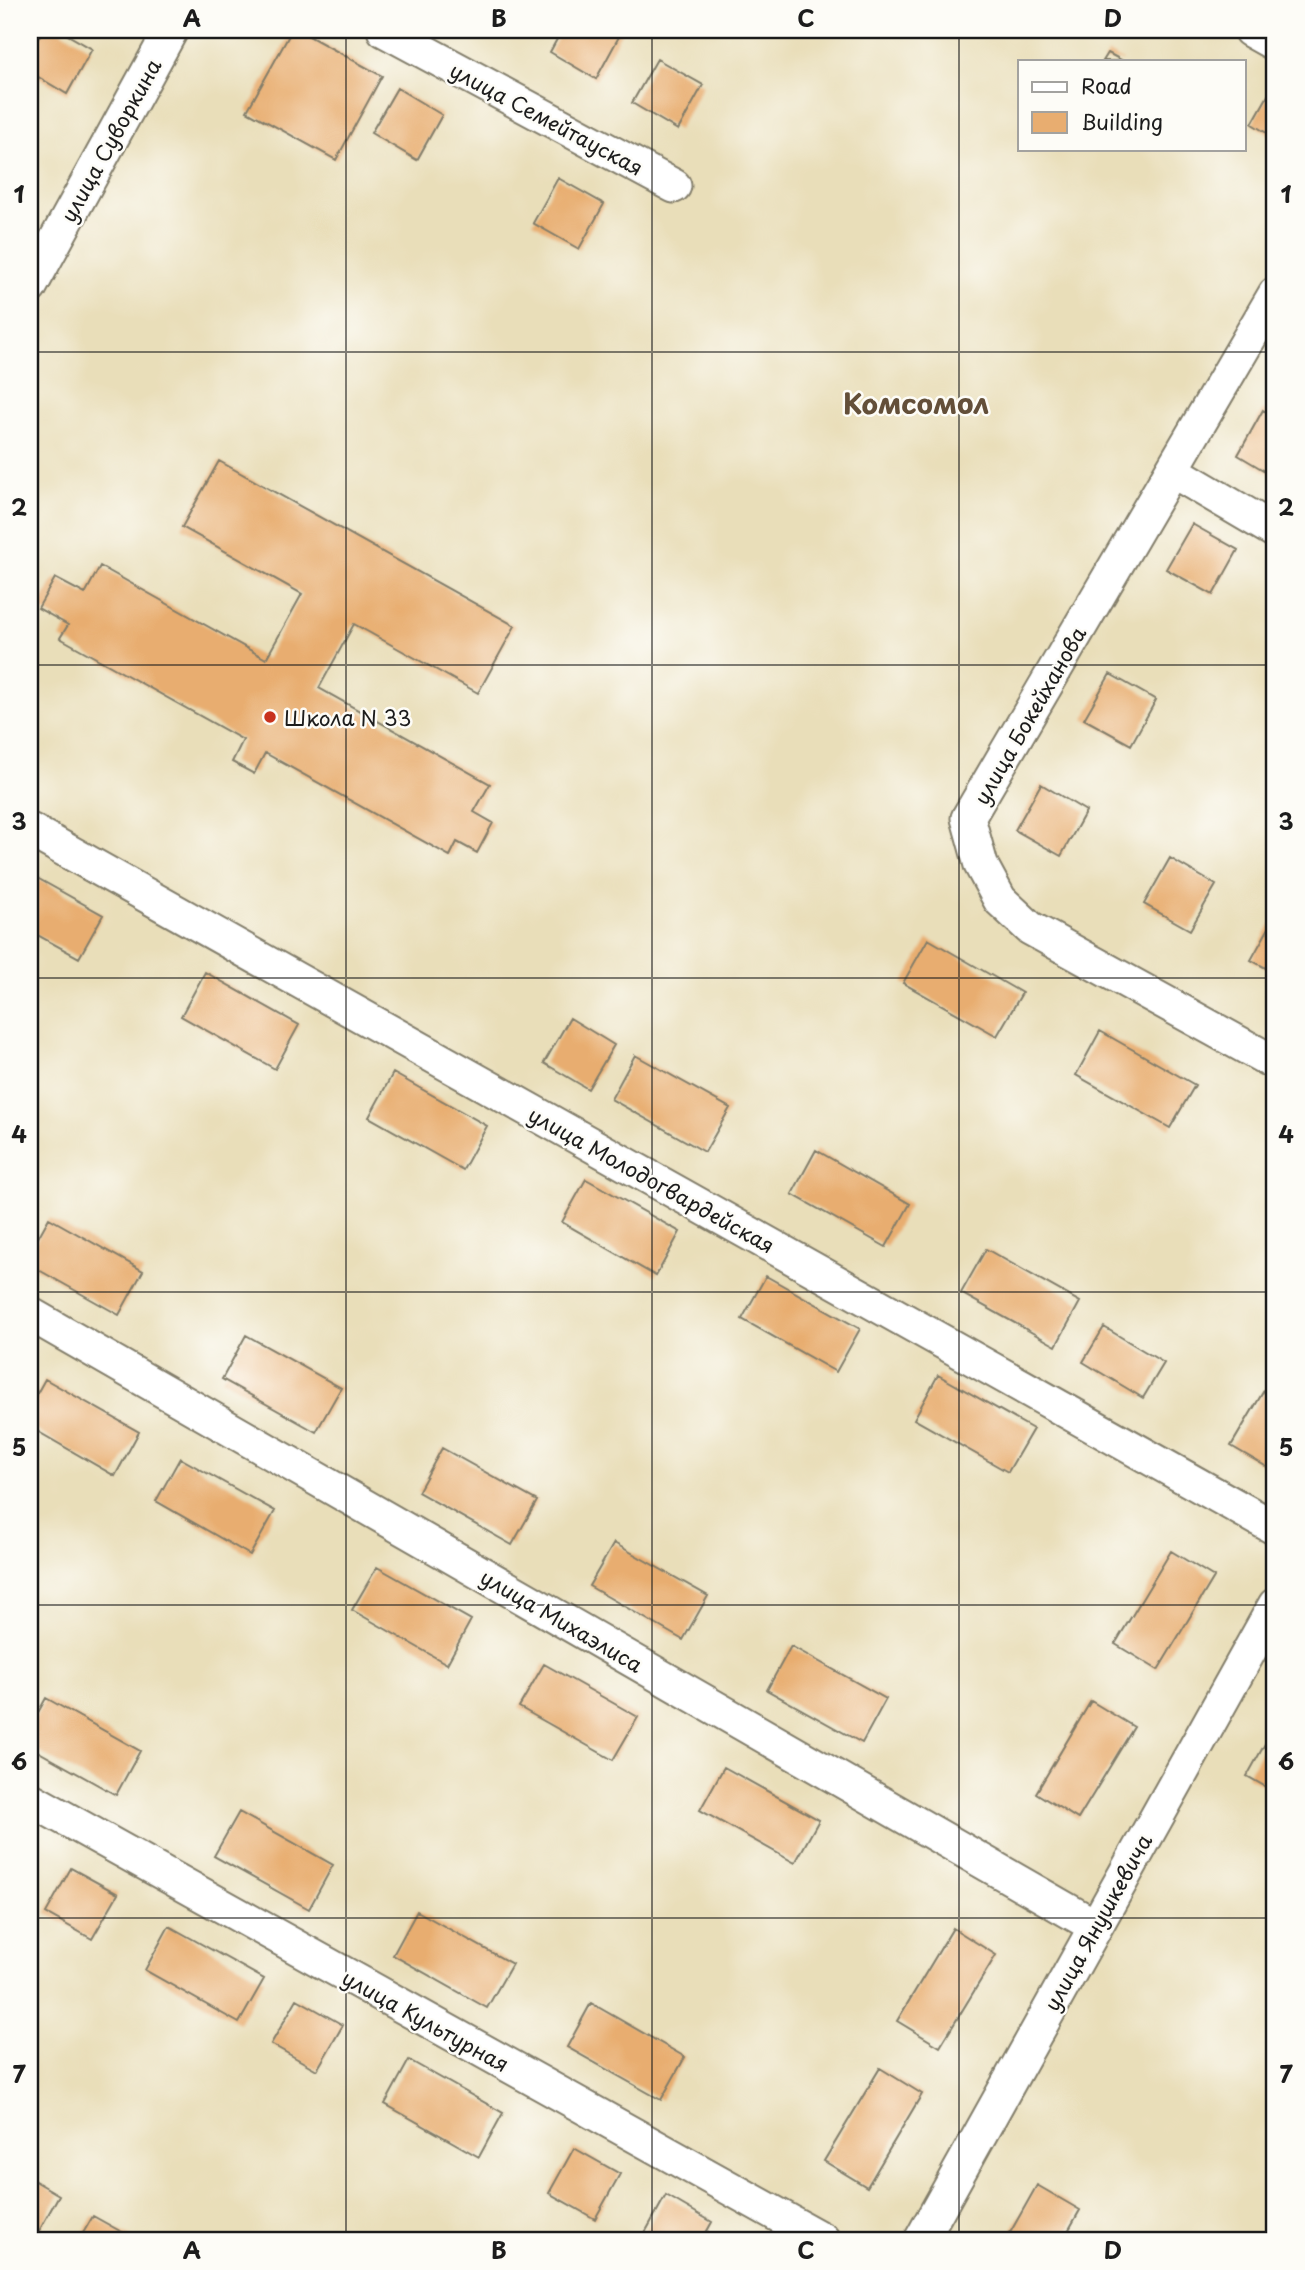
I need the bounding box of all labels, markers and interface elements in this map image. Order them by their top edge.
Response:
text: A [183,0,201,35]
text: B [491,0,507,35]
text: C [797,0,815,35]
text: D [1104,0,1122,35]
street label: улица Суворкина [52,52,169,228]
street label: улица Семейтауская [444,53,650,183]
legend [1018,60,1246,150]
text: Road [1081,69,1132,101]
text: Building [1081,105,1163,137]
text: 1 [14,176,25,211]
text: 1 [1281,176,1292,211]
district label: Комсомол [843,381,989,424]
text: 2 [11,489,27,524]
text: 2 [1278,489,1294,524]
street label: улица Бокейханова [965,620,1093,810]
place label: Школа N 33 [284,701,411,733]
marker: Школа N 33 [262,709,278,725]
text: 3 [11,803,27,838]
text: 3 [1278,803,1294,838]
street label: улица Молодогвардейская [523,1098,781,1260]
text: 4 [11,1116,27,1151]
text: 4 [1278,1116,1294,1151]
text: 5 [12,1429,26,1464]
text: 5 [1279,1429,1293,1464]
street label: улица Михаэлиса [475,1560,650,1680]
text: 6 [11,1743,27,1778]
text: 6 [1278,1743,1294,1778]
street label: улица Янушкевича [1035,1827,1159,2016]
street label: улица Культурная [337,1961,515,2079]
text: 7 [12,2056,26,2091]
text: 7 [1279,2056,1293,2091]
text: A [183,2232,201,2267]
text: B [491,2232,507,2267]
text: C [797,2232,815,2267]
text: D [1104,2232,1122,2267]

